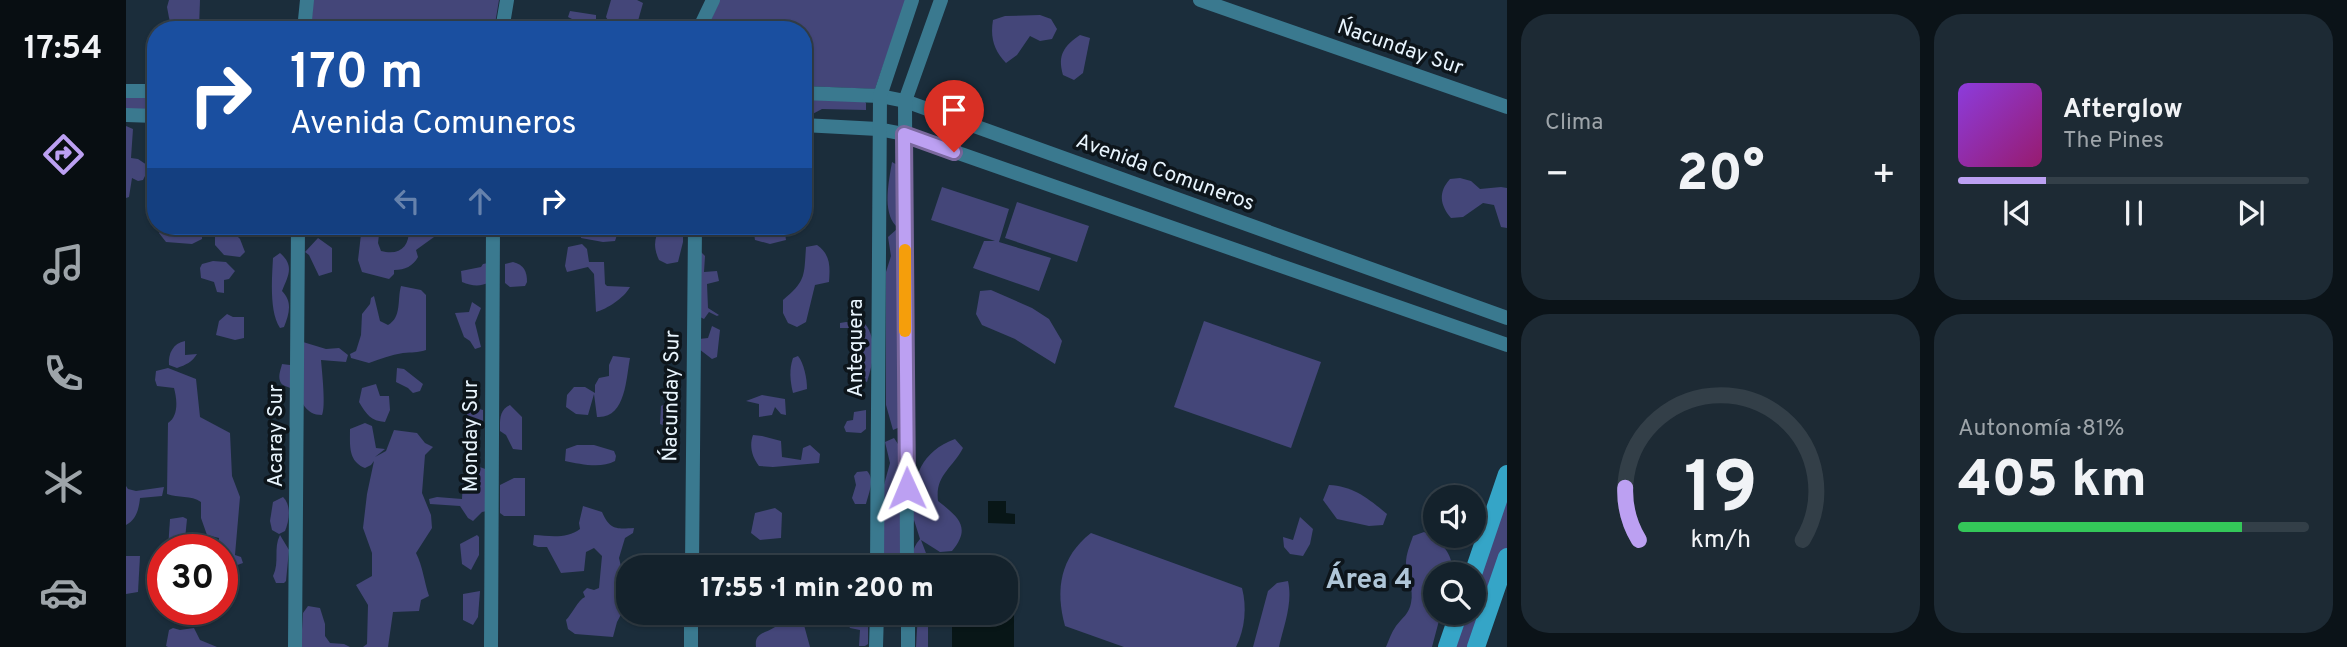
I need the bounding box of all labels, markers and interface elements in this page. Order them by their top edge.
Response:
street label: Ńacunday Sur [1333,13,1467,82]
text: 17:54 [24,30,102,70]
text: 170 m [290,44,423,106]
icon: right [175,49,266,140]
pin [924,80,984,152]
icon: arrive [935,91,973,129]
text: Afterglow [2063,94,2183,127]
text: Avenida Comuneros [290,105,577,145]
text: Clima [1545,109,1603,138]
text: The Pines [2063,127,2164,156]
street label: Avenida Comuneros [1072,128,1258,218]
icon: directions [39,130,88,179]
text: 20° [1676,143,1765,209]
text: − [1545,152,1570,201]
text: + [1871,152,1896,201]
icon: left [388,182,426,220]
icon: ahead [461,182,499,220]
icon: right [534,182,572,220]
icon: previous [1998,194,2036,232]
icon: pause [2115,194,2153,232]
icon: next [2232,194,2270,232]
icon: music [39,240,88,289]
street label: Antequera [843,298,870,398]
street label: Ńacunday Sur [656,330,687,462]
icon: phone [39,349,88,398]
street label: Monday Sur [458,380,485,492]
street label: Acaray Sur [263,384,290,488]
text: Autonomía · 81% [1958,415,2124,444]
text: 19 [1684,446,1757,538]
text: 405 km [1958,449,2147,515]
position arrow [870,451,944,525]
icon: climate [39,458,88,507]
map controls [1423,485,1486,625]
button: sound [1423,485,1486,548]
text: km/h [1690,524,1751,556]
speed limit sign: 30 [147,534,238,625]
district label: Área 4 [1325,561,1413,599]
button: search [1423,562,1486,625]
icon: car [39,568,88,617]
text: 17:55 · 1 min · 200 m [700,573,934,606]

